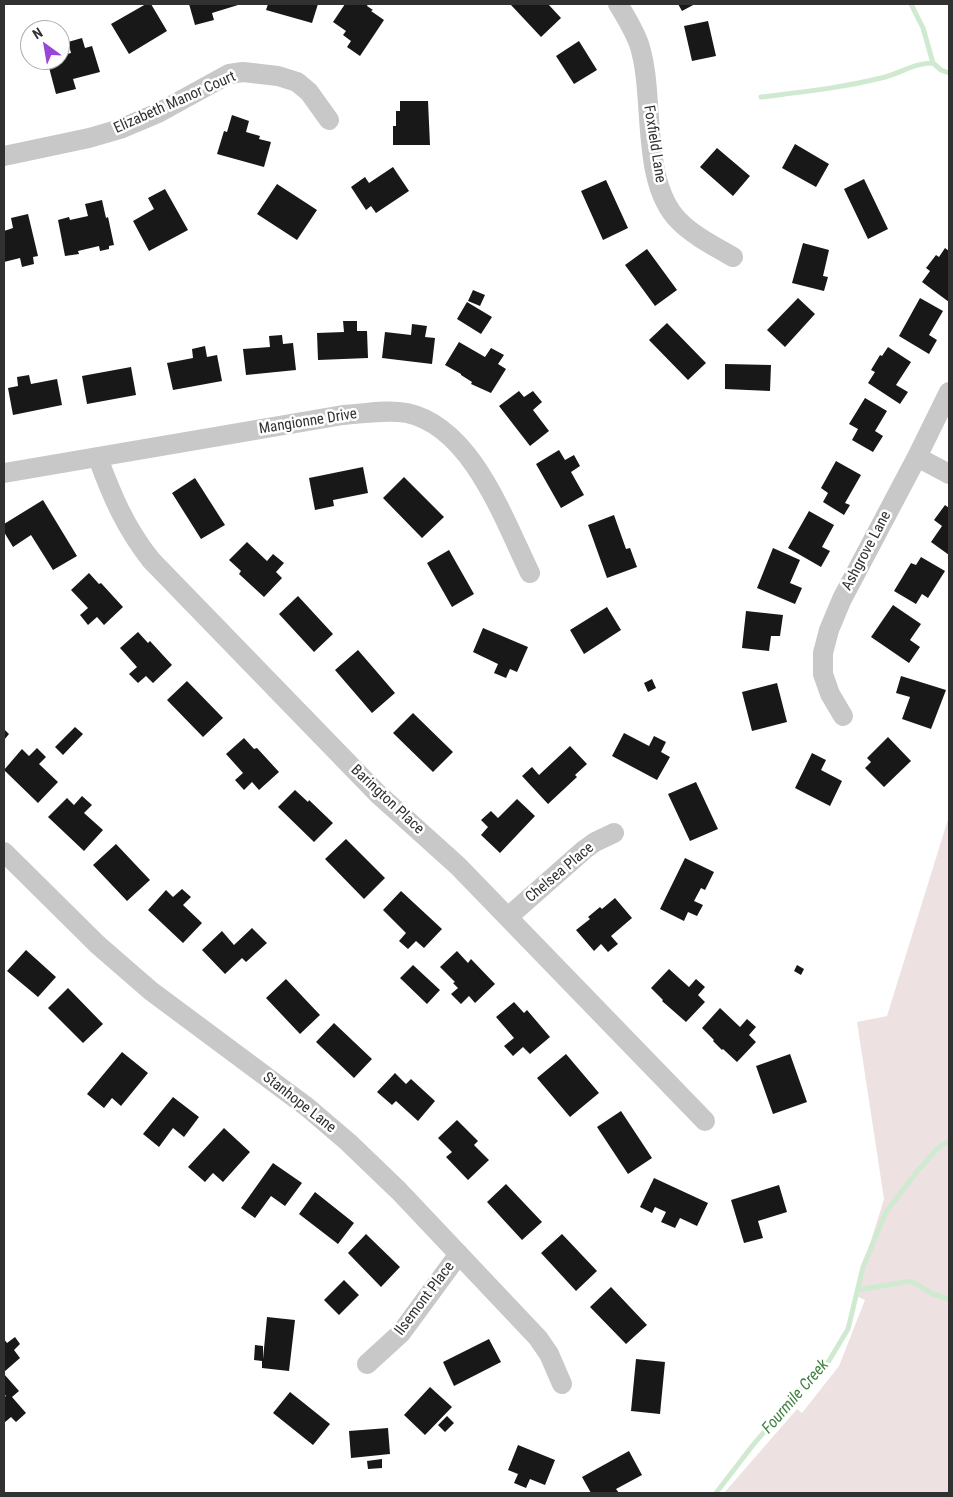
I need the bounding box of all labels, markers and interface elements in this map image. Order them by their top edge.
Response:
north arrow [20,20,70,70]
text: N [30,24,45,42]
street label: Elizabeth Manor Court [111,68,239,138]
street label: Foxfield Lane [639,104,669,184]
street label: Mangionne Drive [258,405,358,439]
street label: Ashgrove Lane [839,508,895,594]
street label: Barington Place [347,762,427,838]
street label: Chelsea Place [522,839,598,907]
street label: Stanhope Lane [259,1069,339,1137]
street label: Ilsemont Place [391,1258,459,1340]
water label: Fourmile Creek [759,1356,833,1438]

